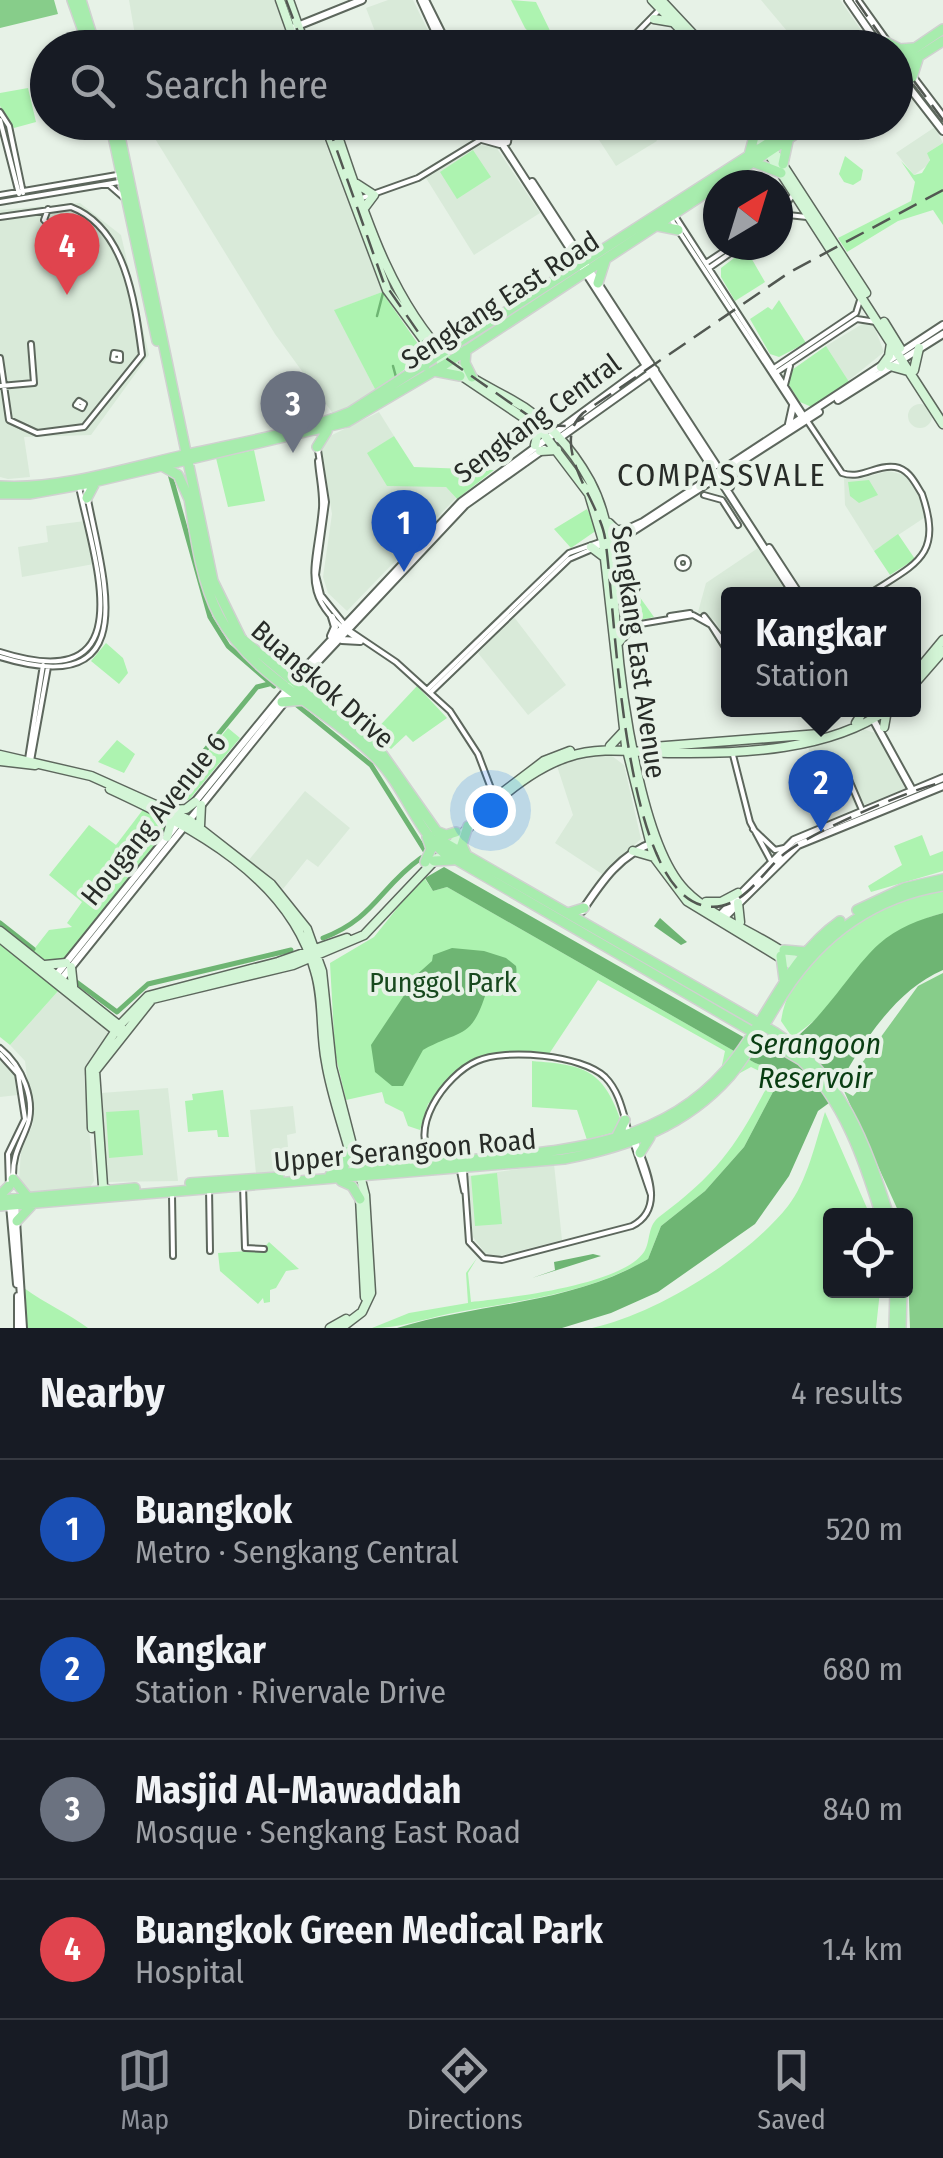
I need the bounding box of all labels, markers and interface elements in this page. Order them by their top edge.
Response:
search box [30,30,913,140]
icon: search [65,58,120,113]
text: Search here [145,62,328,108]
north arrow [703,170,793,260]
pin: 4 [34,212,100,295]
street label: Sengkang East Road [395,224,605,376]
street label: Sengkang Central [448,347,627,490]
pin: 3 [260,370,326,453]
district label: COMPASSVALE [617,456,827,494]
pin: 1 [372,490,436,572]
street label: Sengkang East Avenue [604,524,673,780]
popup [721,587,921,717]
text: Kangkar [756,610,887,656]
street label: Buangkok Drive [245,614,401,755]
text: Station [756,656,850,694]
street label: Hougang Avenue 6 [74,727,233,912]
pin: 2 [788,750,854,832]
your location [465,785,516,836]
park label: Punggol Park [369,966,518,999]
water label: Serangoon Reservoir [748,1026,881,1096]
street label: Upper Serangoon Road [273,1123,538,1178]
map controls [823,1208,913,1298]
button: locate [823,1208,913,1298]
text: Nearby [40,1368,165,1418]
text: 4 results [791,1374,903,1412]
text: Buangkok [135,1487,292,1533]
text: 1 [66,1510,79,1548]
text: 520 m [826,1510,903,1548]
text: Metro · Sengkang Central [135,1533,459,1571]
text: Kangkar [135,1627,266,1673]
text: 2 [65,1650,80,1688]
text: 680 m [822,1650,903,1688]
text: Station · Rivervale Drive [135,1673,446,1711]
text: Masjid Al-Mawaddah [135,1767,462,1813]
text: 3 [65,1790,80,1828]
text: 840 m [823,1790,903,1828]
text: Mosque · Sengkang East Road [135,1813,521,1851]
text: Buangkok Green Medical Park [135,1907,603,1953]
text: 4 [64,1930,81,1968]
text: 1.4 km [822,1930,903,1968]
text: Hospital [135,1953,244,1991]
tab: Map [117,2043,172,2136]
tab: Directions [407,2043,523,2136]
tab: Saved [757,2043,826,2136]

